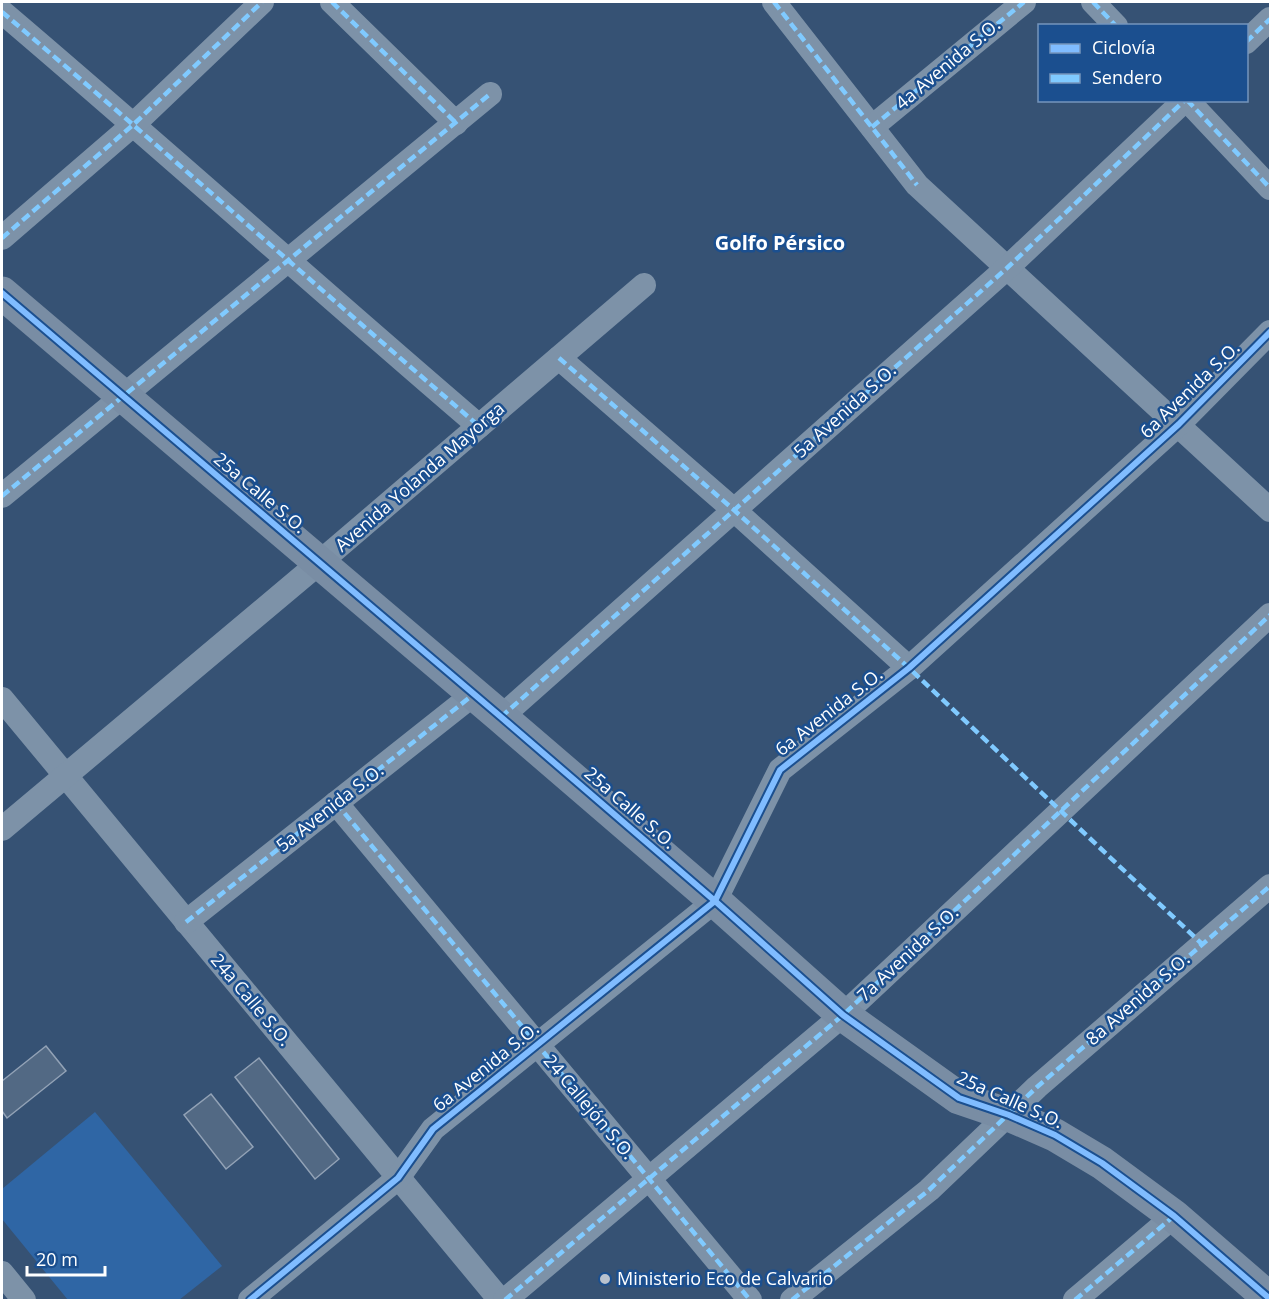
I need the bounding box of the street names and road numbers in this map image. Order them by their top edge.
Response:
street label: 4a Avenida S.O. [890,12,1005,114]
street label: 6a Avenida S.O. [1134,335,1244,443]
street label: 5a Avenida S.O. [788,358,901,463]
street label: Avenida Yolanda Mayorga [330,396,509,557]
street label: 25a Calle S.O. [209,446,312,538]
street label: 6a Avenida S.O. [770,662,887,761]
street label: 5a Avenida S.O. [271,758,388,857]
street label: 25a Calle S.O. [580,761,681,854]
street label: 7a Avenida S.O. [852,900,963,1006]
street label: 8a Avenida S.O. [1080,947,1194,1050]
street label: 24a Calle S.O. [206,948,298,1051]
street label: 6a Avenida S.O. [427,1016,543,1116]
street label: 24 Callejón S.O. [539,1049,641,1164]
street label: 25a Calle S.O. [954,1065,1067,1133]

